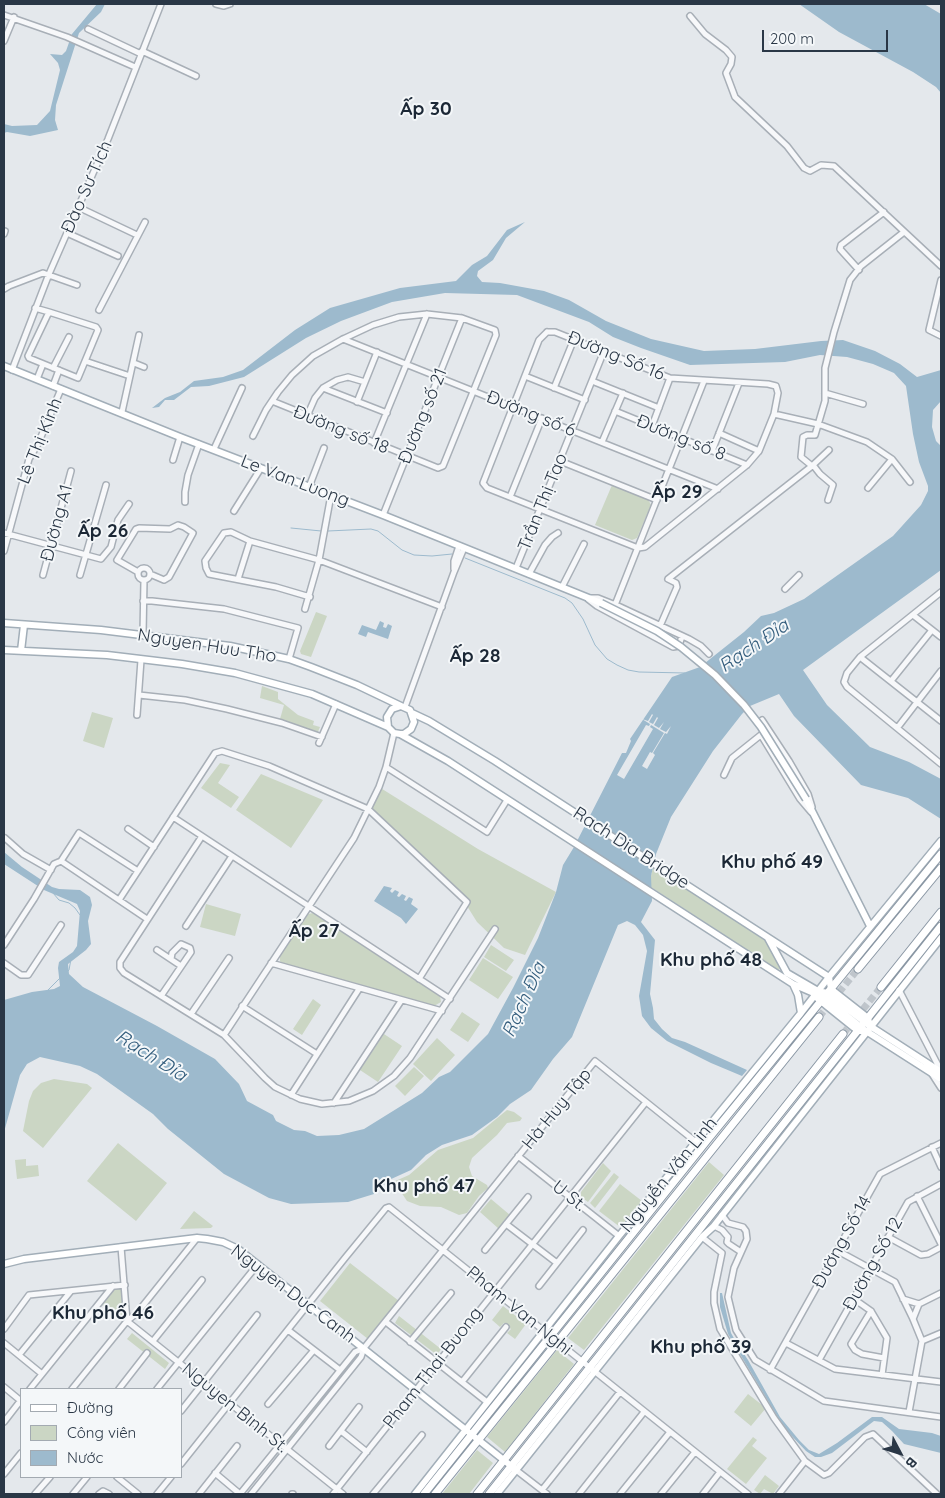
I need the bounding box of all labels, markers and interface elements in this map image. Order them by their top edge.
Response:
scale bar [765,20,891,52]
text: 200 m [770,29,814,48]
district label: Ấp 30 [400,98,452,120]
street label: Đào Sư Tích [57,137,117,237]
street label: Đường Số 16 [564,327,668,385]
street label: Đường số 21 [394,365,452,467]
street label: Đường số 6 [483,386,579,442]
street label: Lê Thị Kỉnh [13,395,67,487]
street label: Đường số 18 [290,401,392,459]
street label: Đường số 8 [633,410,729,466]
street label: Le Van Luong [237,450,353,512]
street label: Trần Thị Tao [514,450,572,554]
district label: Ấp 29 [652,481,702,503]
street label: Đường A1 [36,482,78,564]
district label: Ấp 26 [78,520,128,542]
water label: Rạch Đỉa [715,614,793,678]
street label: Nguyen Huu Tho [136,624,278,668]
district label: Ấp 28 [450,645,500,667]
street label: Rach Dia Bridge [569,802,693,894]
district label: Khu phố 49 [721,851,823,873]
district label: Ấp 27 [289,920,339,942]
district label: Khu phố 48 [660,949,762,971]
water label: Rạch Đỉa [497,959,551,1041]
water label: Rạch Đỉa [111,1025,191,1087]
street label: Hà Huy Tập [518,1064,596,1154]
street label: Nguyễn Văn Linh [616,1113,722,1237]
district label: Khu phố 47 [373,1175,475,1197]
street label: U St. [548,1176,590,1216]
street label: Đường Số 14 [808,1192,876,1292]
street label: Đường Số 12 [839,1214,907,1314]
street label: Nguyen Duc Canh [226,1240,360,1348]
street label: Pham Van Nghi [462,1262,576,1360]
district label: Khu phố 46 [52,1302,154,1324]
street label: Pham Thai Buong [379,1303,487,1433]
district label: Khu phố 39 [650,1336,752,1358]
street label: Nguyen Binh St. [177,1358,293,1458]
legend [20,1388,182,1478]
text: Đường [67,1398,113,1417]
text: Công viên [67,1423,136,1442]
north arrow [875,1428,925,1478]
text: Nước [67,1448,103,1467]
text: B [902,1453,921,1472]

